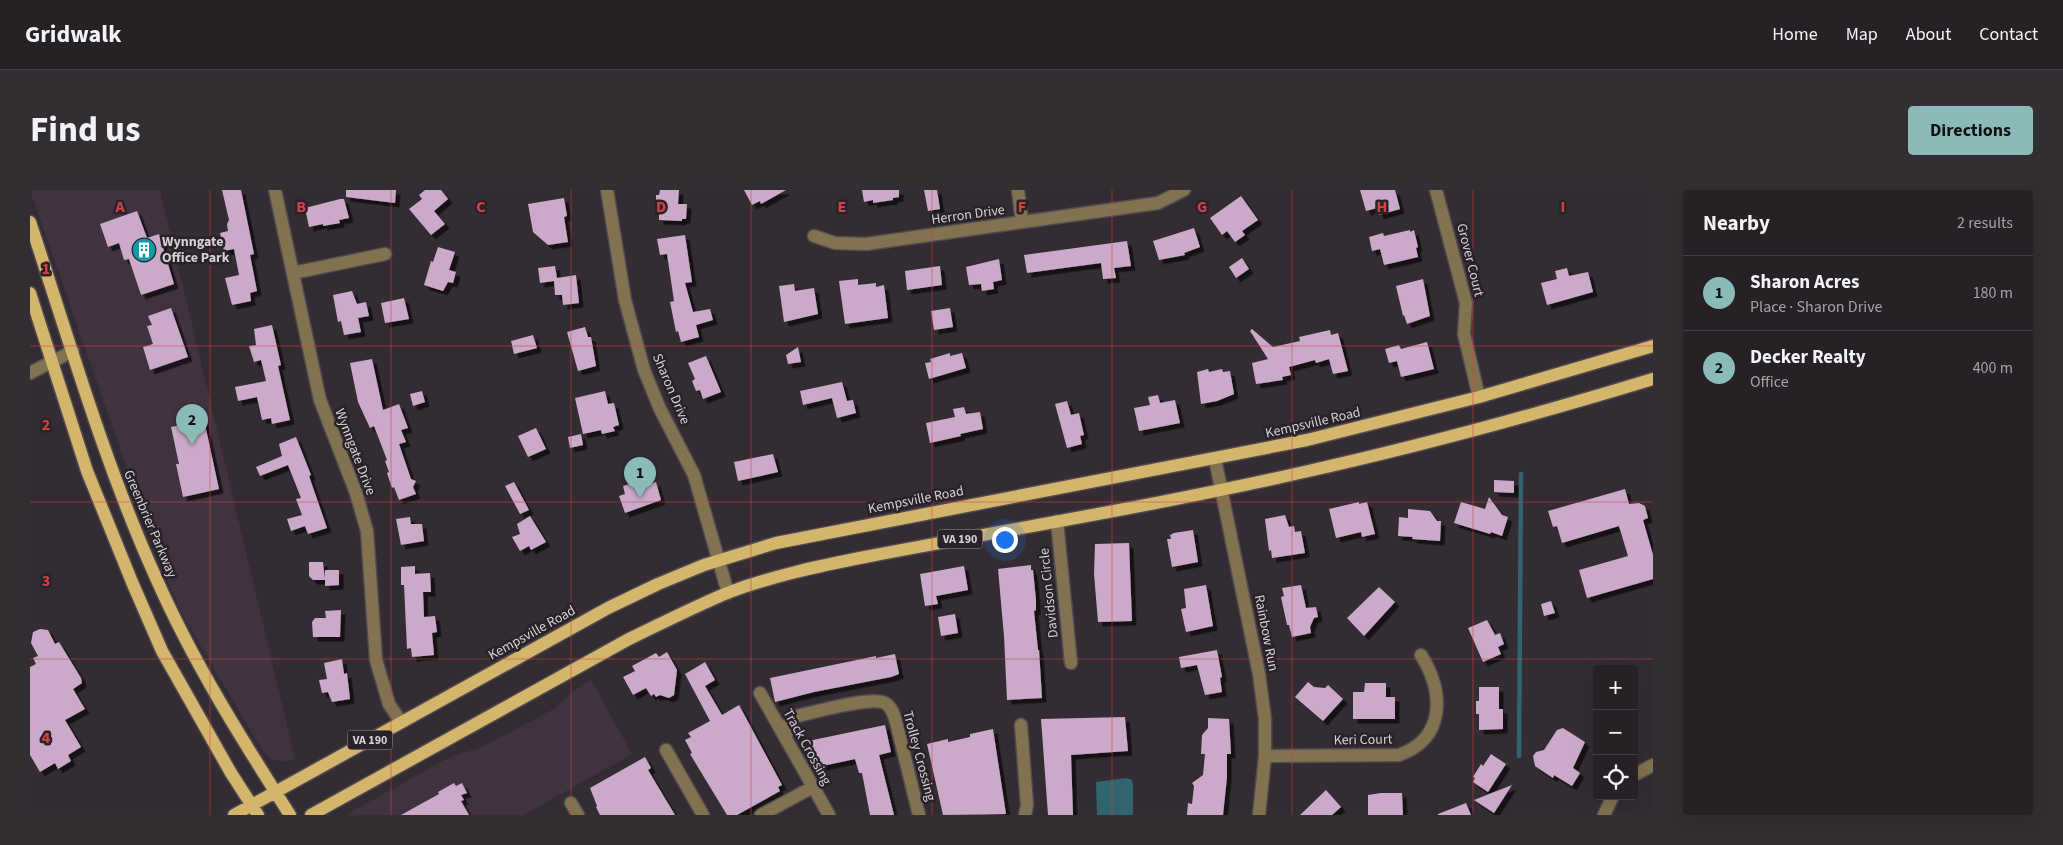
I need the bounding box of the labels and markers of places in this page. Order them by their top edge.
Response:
place label: Wynngate Office Park [162,232,230,268]
building icon: Wynngate Office Park [131,237,157,263]
pin: 2 [176,404,208,445]
pin: 1 [624,457,656,498]

